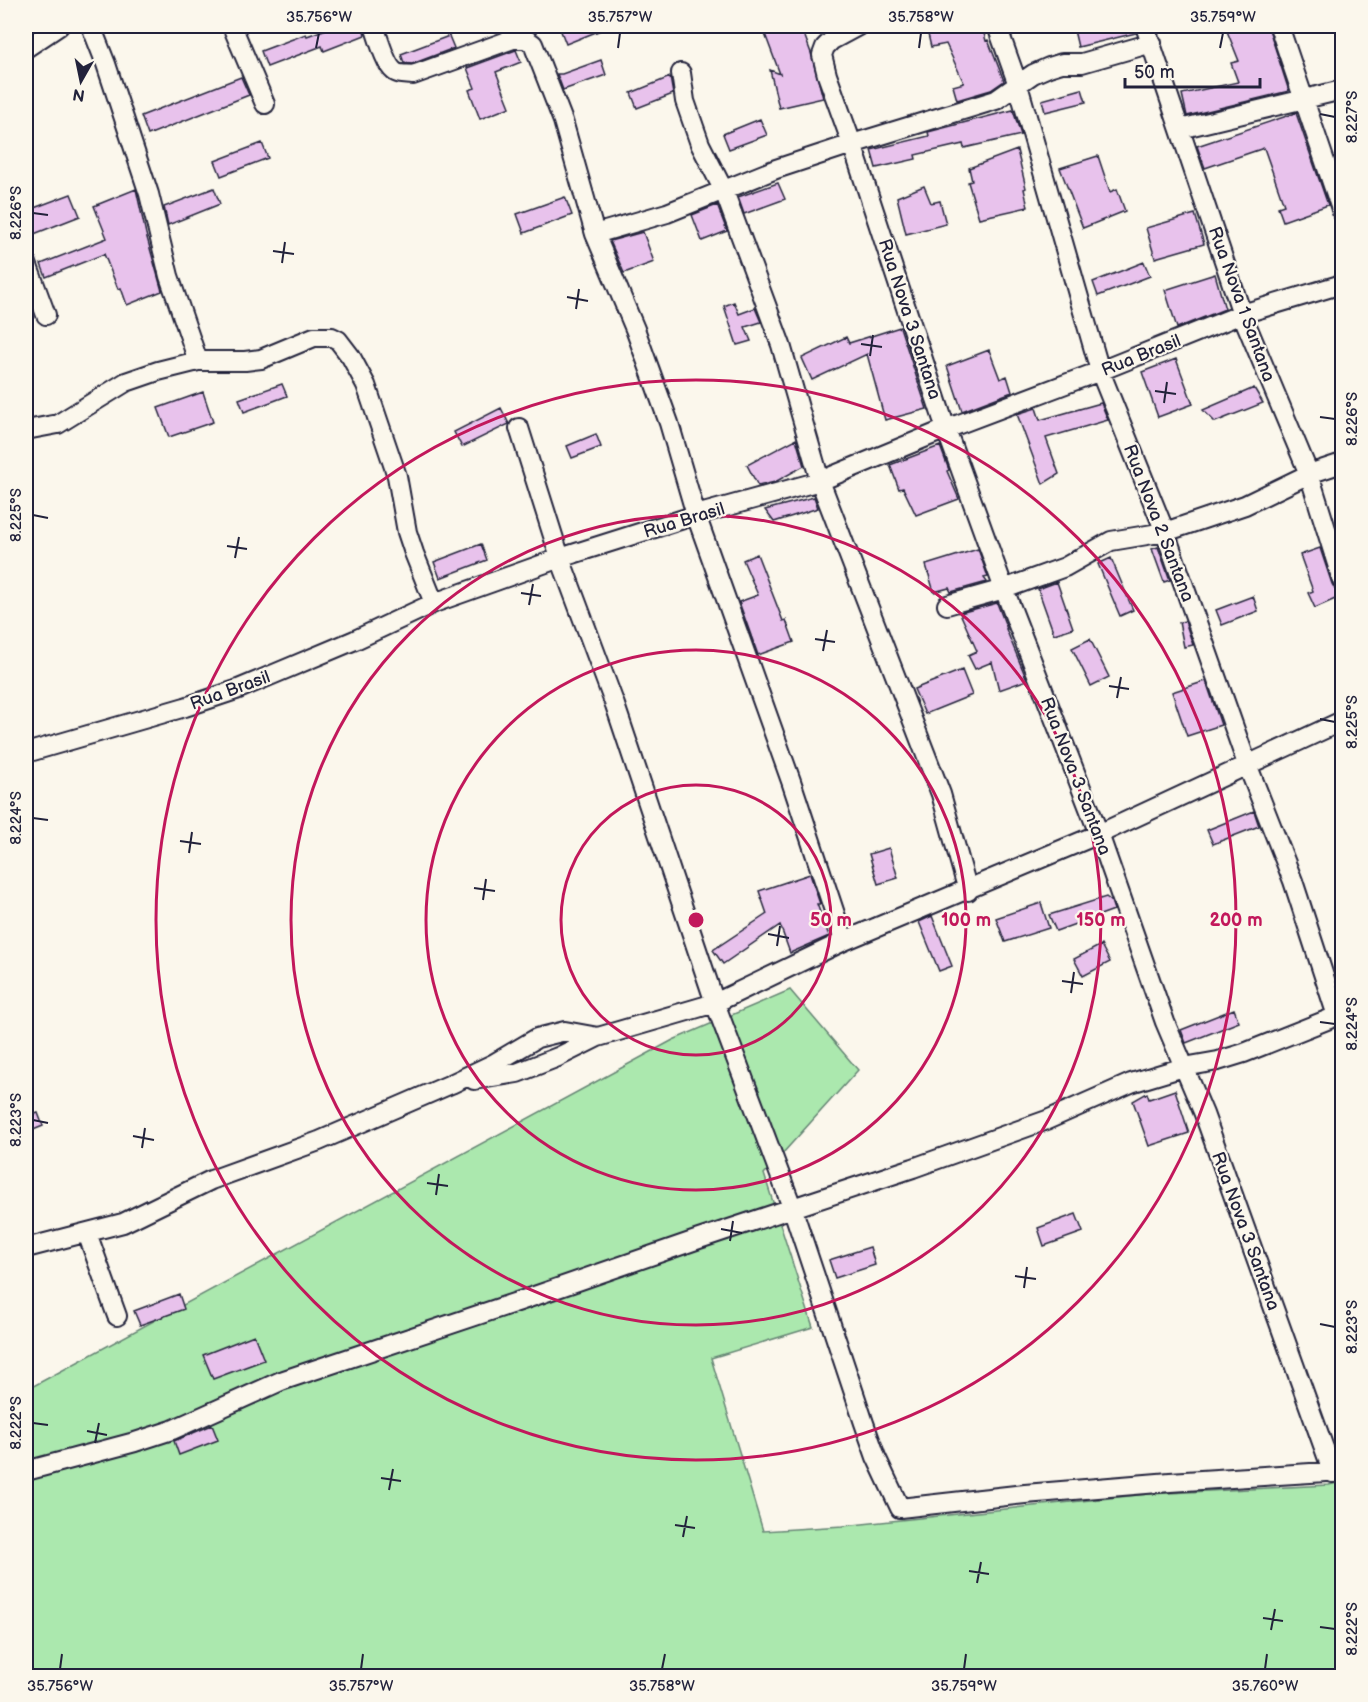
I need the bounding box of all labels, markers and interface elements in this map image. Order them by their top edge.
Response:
text: 35.756°W [286,8,352,27]
text: 35.757°W [588,8,653,27]
text: 35.758°W [888,8,954,27]
text: 35.759°W [1190,8,1256,27]
north arrow [51,51,111,111]
scale bar [1125,51,1260,89]
text: 50 m [1134,62,1175,83]
text: N [71,84,86,105]
text: 8.227°S [1343,91,1362,143]
text: 8.226°S [7,186,26,240]
street label: Rua Nova 1 Santana [1204,224,1279,384]
street label: Rua Nova 3 Santana [874,236,945,402]
street label: Rua Brasil [1098,330,1184,381]
text: 8.226°S [1343,392,1362,446]
street label: Rua Nova 2 Santana [1119,442,1198,605]
text: 8.225°S [7,488,26,542]
street label: Rua Brasil [641,498,727,543]
street label: Rua Brasil [187,666,273,715]
street label: Rua Nova 3 Santana [1036,694,1115,858]
text: 8.225°S [1343,695,1362,749]
text: 8.224°S [7,791,26,845]
centre of rings [686,910,706,930]
text: 50 m [810,910,852,931]
text: 100 m [941,910,991,931]
text: 150 m [1076,910,1126,931]
text: 200 m [1209,910,1263,931]
text: 8.224°S [1343,997,1362,1051]
text: 8.223°S [7,1093,26,1147]
street label: Rua Nova 3 Santana [1207,1149,1284,1313]
text: 8.223°S [1343,1300,1362,1354]
text: 8.222°S [7,1396,26,1450]
text: 8.222°S [1343,1602,1362,1656]
text: 35.756°W [27,1677,93,1696]
text: 35.757°W [329,1677,394,1696]
text: 35.758°W [629,1677,695,1696]
text: 35.759°W [931,1677,997,1696]
text: 35.760°W [1232,1677,1299,1696]

